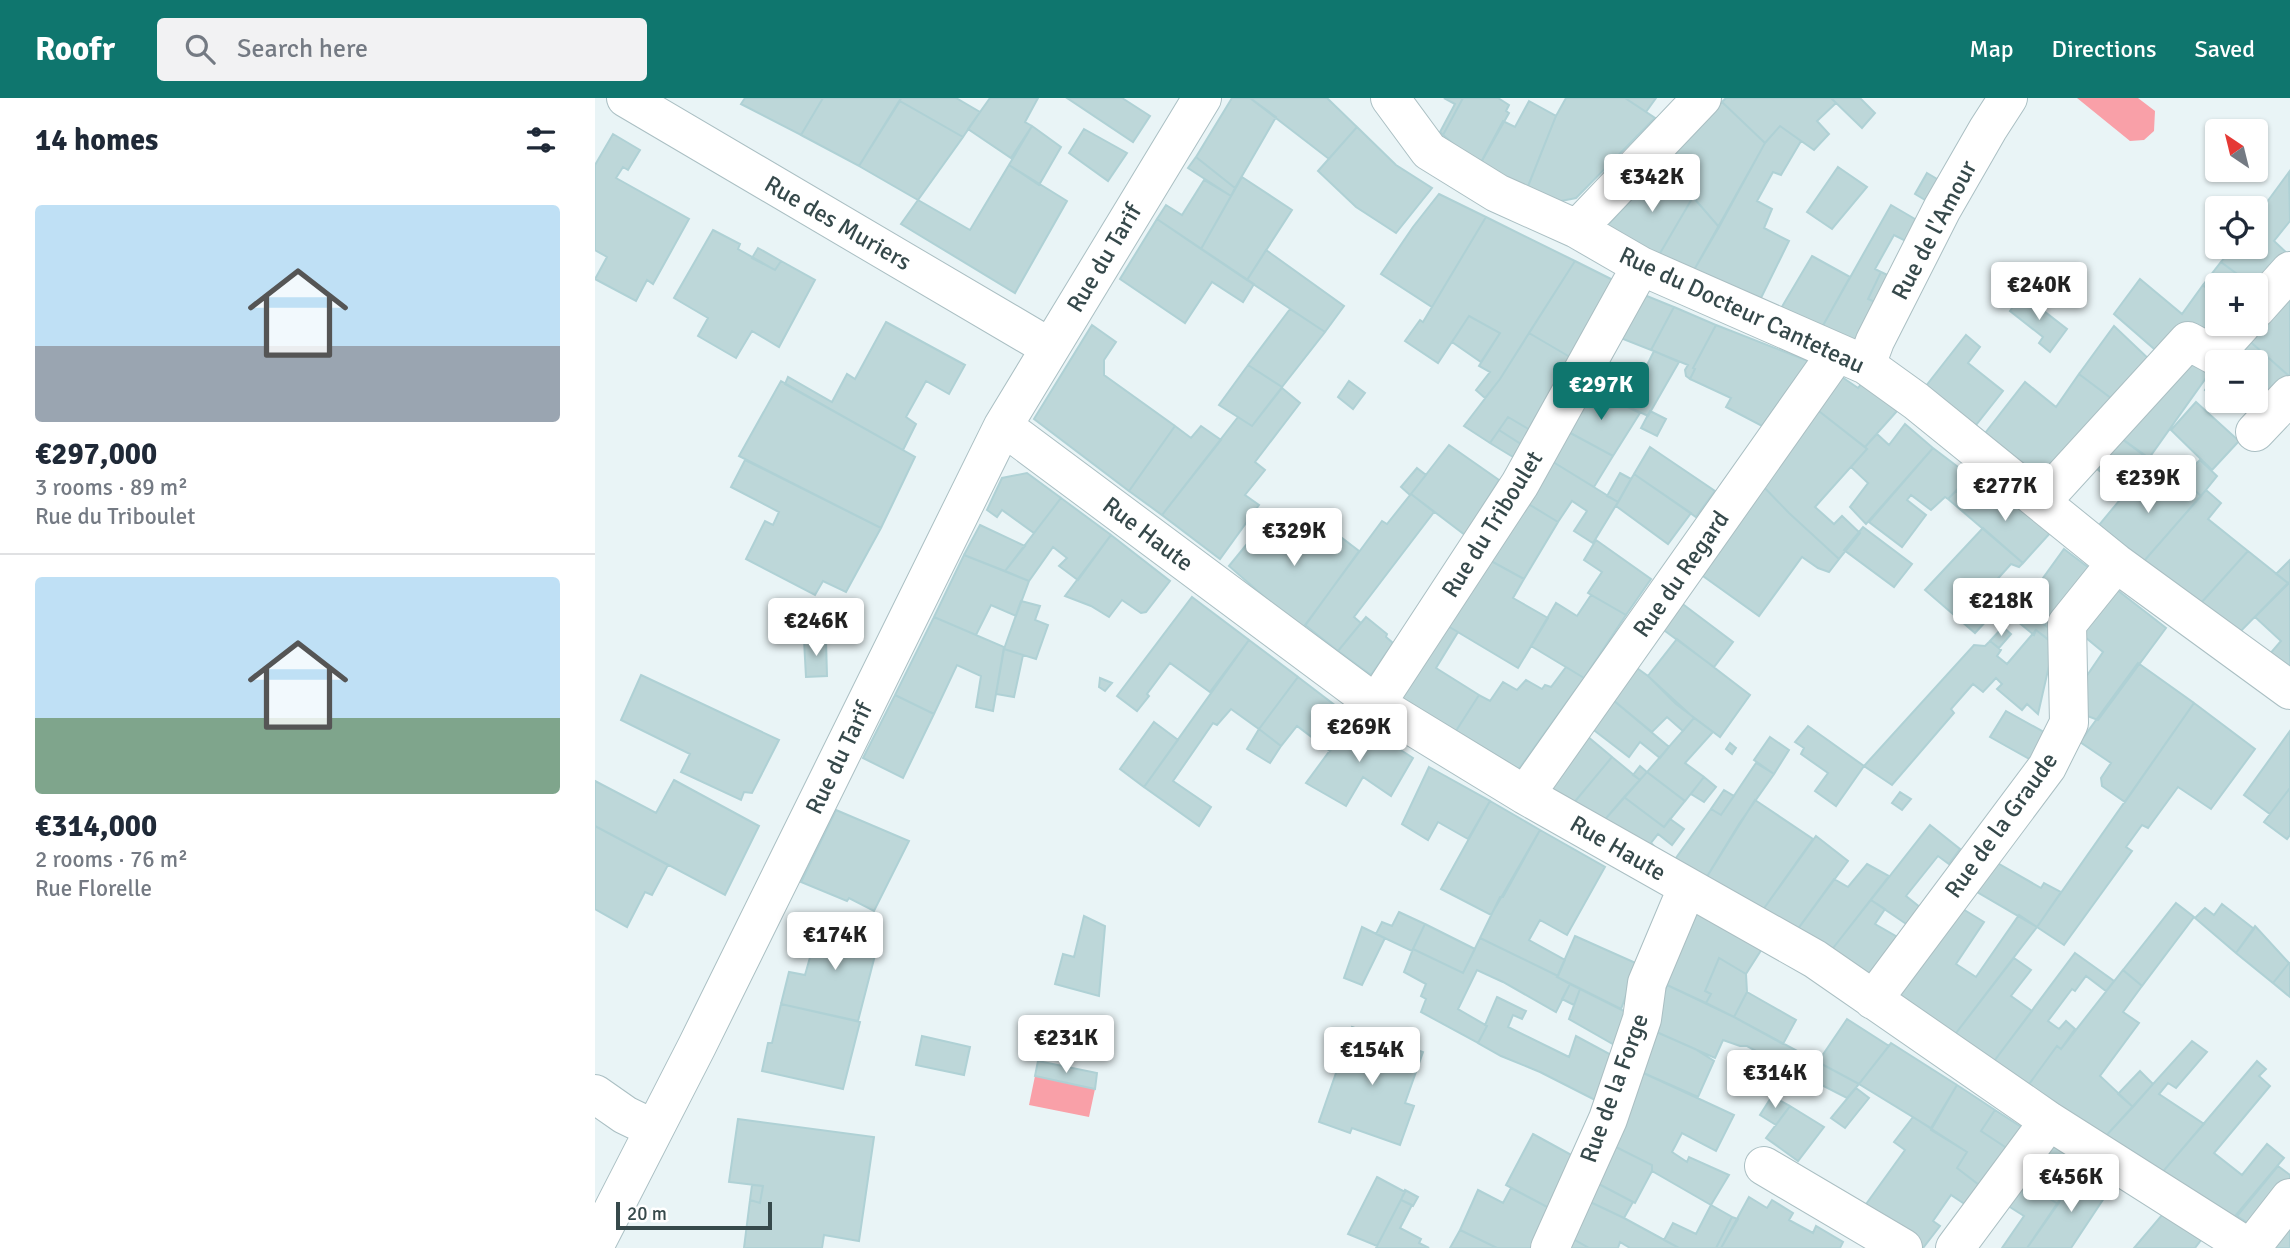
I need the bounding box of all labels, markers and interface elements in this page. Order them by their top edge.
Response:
search box [157,18,647,81]
text: Roofr [35,29,115,70]
icon: search [181,30,219,68]
text: Search here [237,33,368,65]
text: Map [1969,34,2014,64]
text: Directions [2052,34,2157,64]
text: Saved [2195,34,2255,64]
north arrow [2205,119,2268,182]
map controls [2205,119,2268,413]
icon: filters [522,121,560,159]
text: 14 homes [35,122,158,159]
pin: €342K [1603,155,1701,214]
street label: Rue de l'Amour [1885,155,1983,305]
text: €342K [1620,162,1684,191]
street label: Rue des Muriers [759,169,917,277]
button: locate [2205,196,2268,259]
street label: Rue du Tarif [1060,197,1149,318]
street label: Rue du Docteur Canteteau [1614,240,1870,380]
icon: home [235,250,361,376]
pin: €240K [1990,262,2088,322]
text: €240K [2007,270,2071,299]
button: + [2205,273,2268,336]
button: − [2205,350,2268,413]
pin: €297K [1552,362,1650,422]
text: €297K [1569,370,1633,399]
text: €297,000 [35,436,157,473]
street label: Rue du Triboulet [1435,445,1549,603]
pin: €239K [2099,456,2197,515]
text: €239K [2116,463,2180,492]
pin: €277K [1956,464,2054,523]
text: €277K [1973,471,2037,500]
text: 3 rooms · 89 m² [35,473,188,502]
street label: Rue Haute [1097,490,1199,578]
text: Rue du Triboulet [35,502,195,531]
street label: Rue du Regard [1626,505,1736,643]
pin: €329K [1245,508,1343,568]
text: €329K [1262,516,1326,545]
pin: €218K [1952,578,2050,638]
text: €218K [1969,586,2033,615]
pin: €246K [767,598,865,658]
text: €246K [784,606,848,635]
icon: home [235,622,361,748]
street label: Rue du Tarif [799,696,879,819]
pin: €269K [1310,704,1408,764]
text: €269K [1327,712,1391,741]
street label: Rue de la Graude [1938,746,2064,904]
text: €314,000 [35,808,157,845]
street label: Rue Haute [1565,809,1671,887]
text: 2 rooms · 76 m² [35,845,188,874]
text: Rue Florelle [35,874,152,903]
pin: €174K [786,912,884,972]
text: €174K [803,920,867,949]
street label: Rue de la Forge [1573,1009,1655,1167]
pin: €231K [1017,1016,1115,1075]
text: €231K [1034,1023,1098,1052]
pin: €154K [1323,1028,1421,1087]
text: €154K [1340,1035,1404,1064]
pin: €314K [1726,1051,1824,1110]
text: €314K [1743,1058,1807,1087]
pin: €456K [2022,1154,2120,1214]
text: €456K [2039,1162,2103,1191]
scale bar [616,1199,772,1231]
text: 20 m [627,1202,667,1226]

